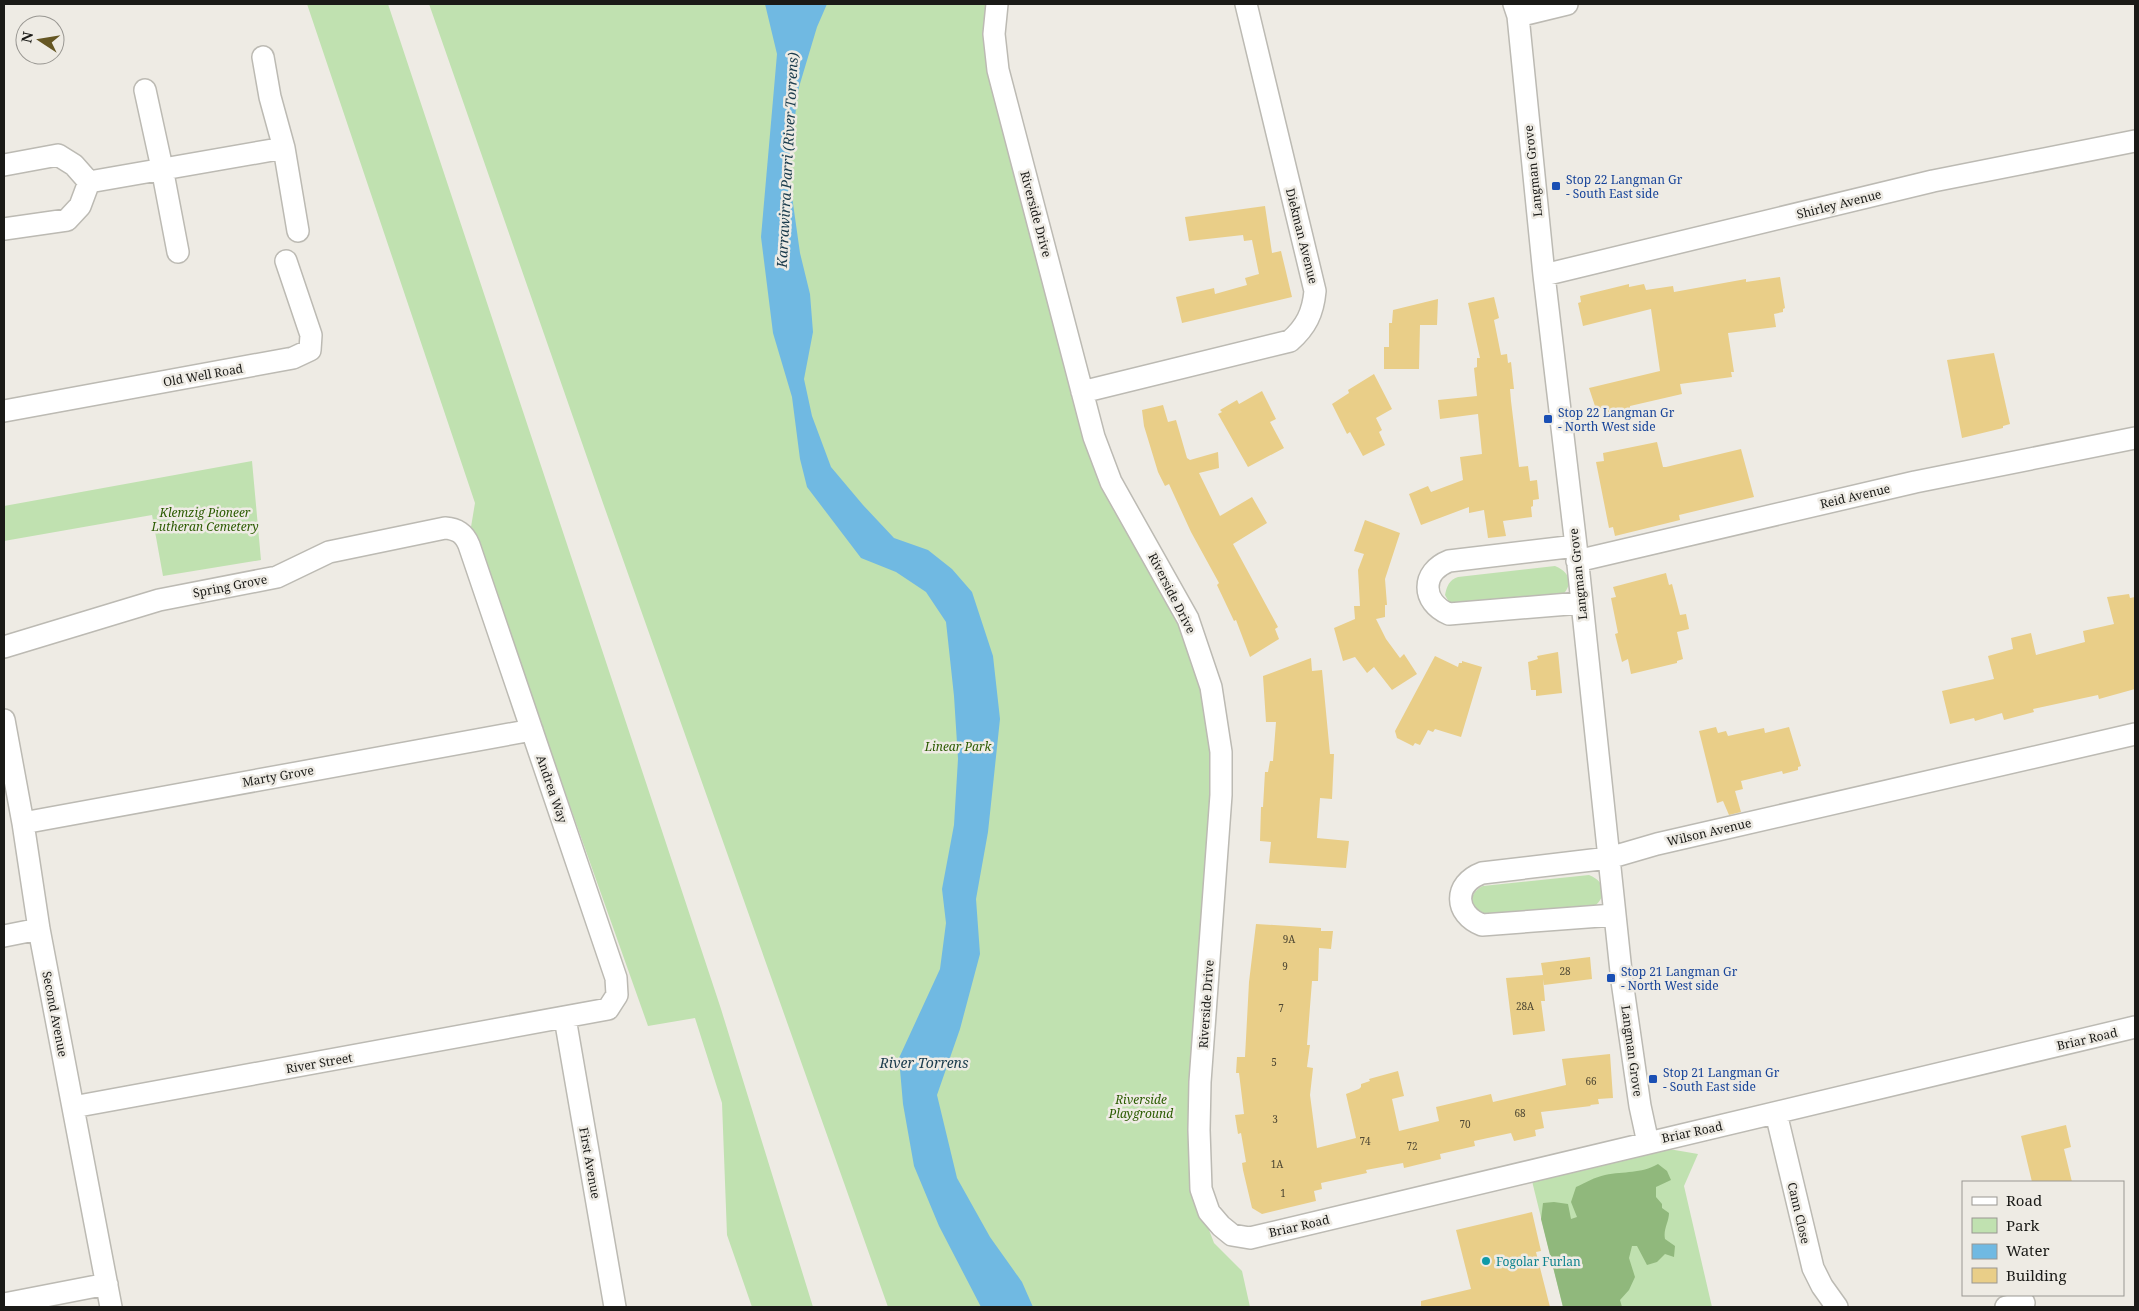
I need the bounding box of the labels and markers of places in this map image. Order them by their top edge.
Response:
place label: Stop 22 Langman Gr - South East side [1566,171,1683,202]
marker: Stop 22 Langman Gr - South East side [1550,180,1562,192]
place label: Stop 22 Langman Gr - North West side [1558,404,1675,435]
marker: Stop 22 Langman Gr - North West side [1542,413,1554,425]
place label: Stop 21 Langman Gr - North West side [1621,963,1738,994]
marker: Stop 21 Langman Gr - North West side [1605,972,1617,984]
place label: Stop 21 Langman Gr - South East side [1663,1064,1780,1095]
marker: Stop 21 Langman Gr - South East side [1647,1073,1659,1085]
place label: Fogolar Furlan [1496,1253,1581,1270]
marker: Fogolar Furlan [1480,1255,1492,1267]

